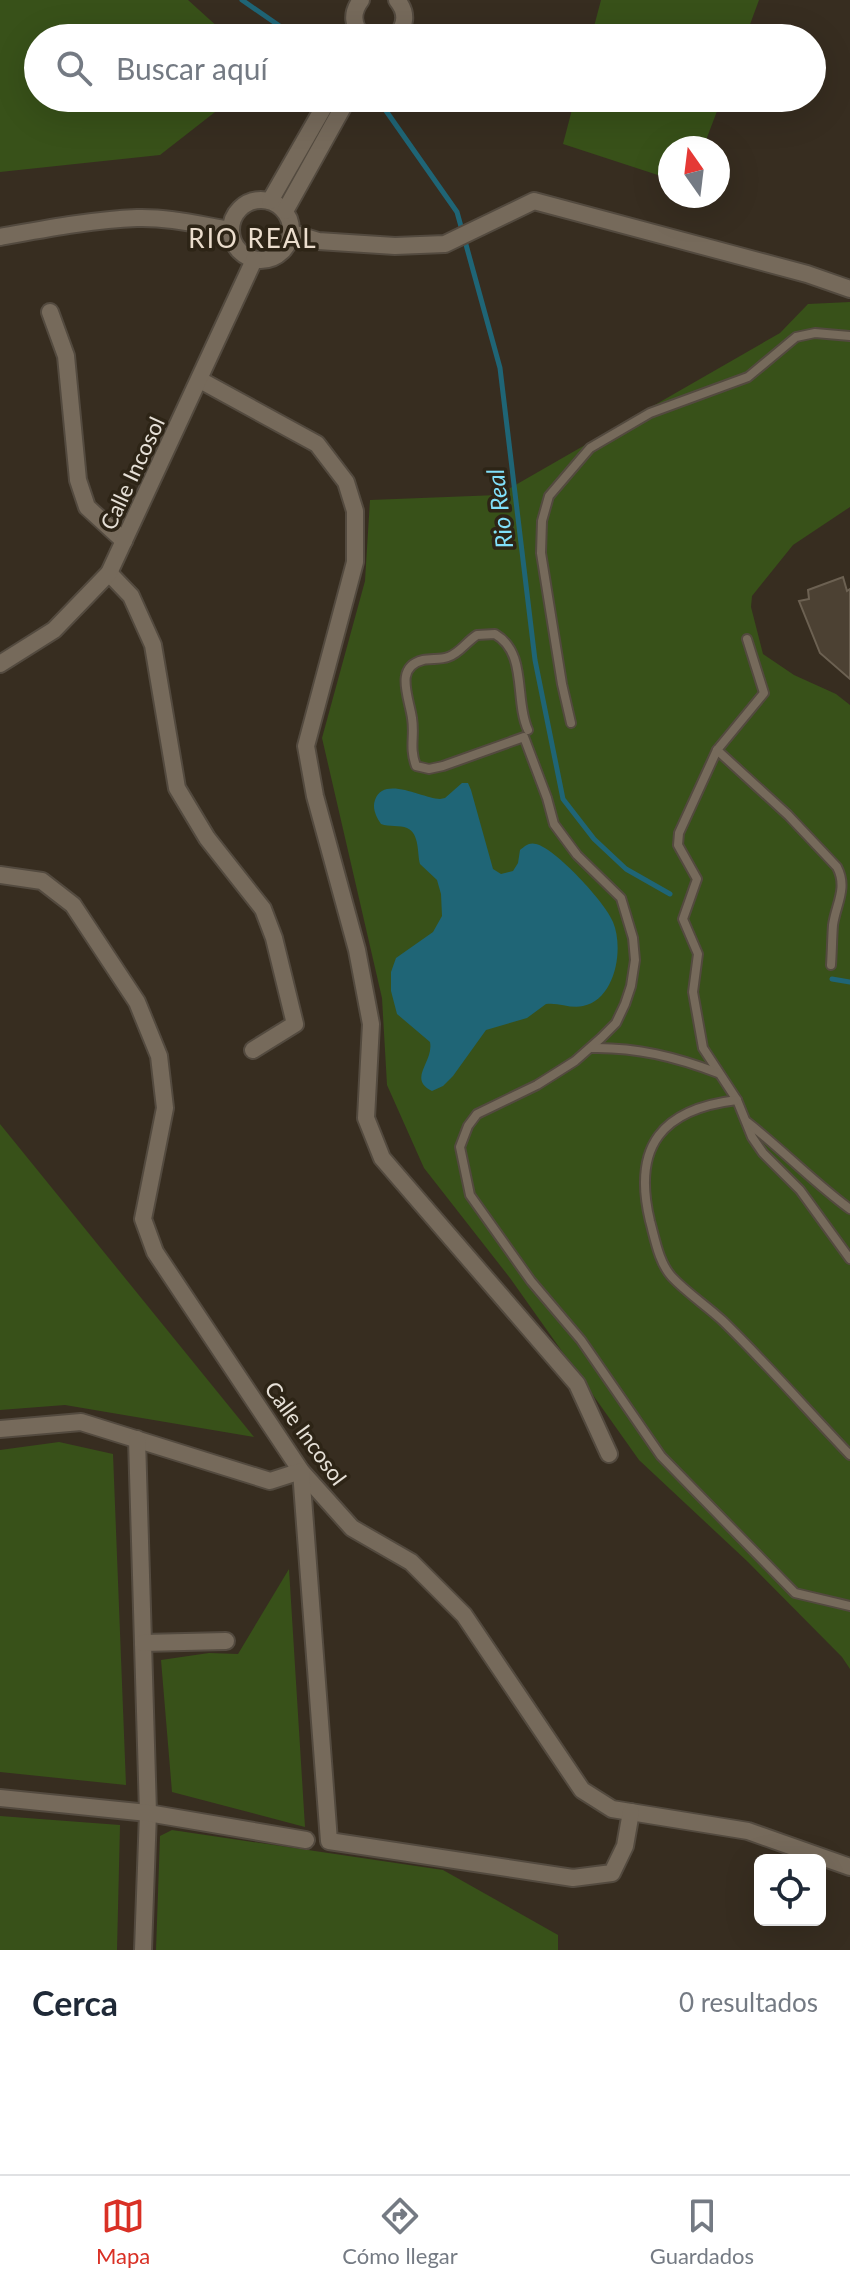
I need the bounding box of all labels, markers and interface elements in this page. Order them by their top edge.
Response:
search box [24,24,826,112]
icon: search [52,46,96,90]
text: Buscar aquí [116,50,268,86]
north arrow [658,136,730,208]
district label: RIO REAL [188,222,318,254]
street label: Calle Incosol [94,412,170,534]
water label: Rio Real [480,467,518,550]
street label: Calle Incosol [259,1376,353,1490]
map controls [754,1854,826,1926]
button: locate [754,1854,826,1926]
text: Cerca [32,1982,118,2023]
text: 0 resultados [679,1986,818,2018]
tab: Mapa [96,2194,150,2269]
tab: Cómo llegar [342,2194,458,2269]
tab: Guardados [650,2194,754,2269]

